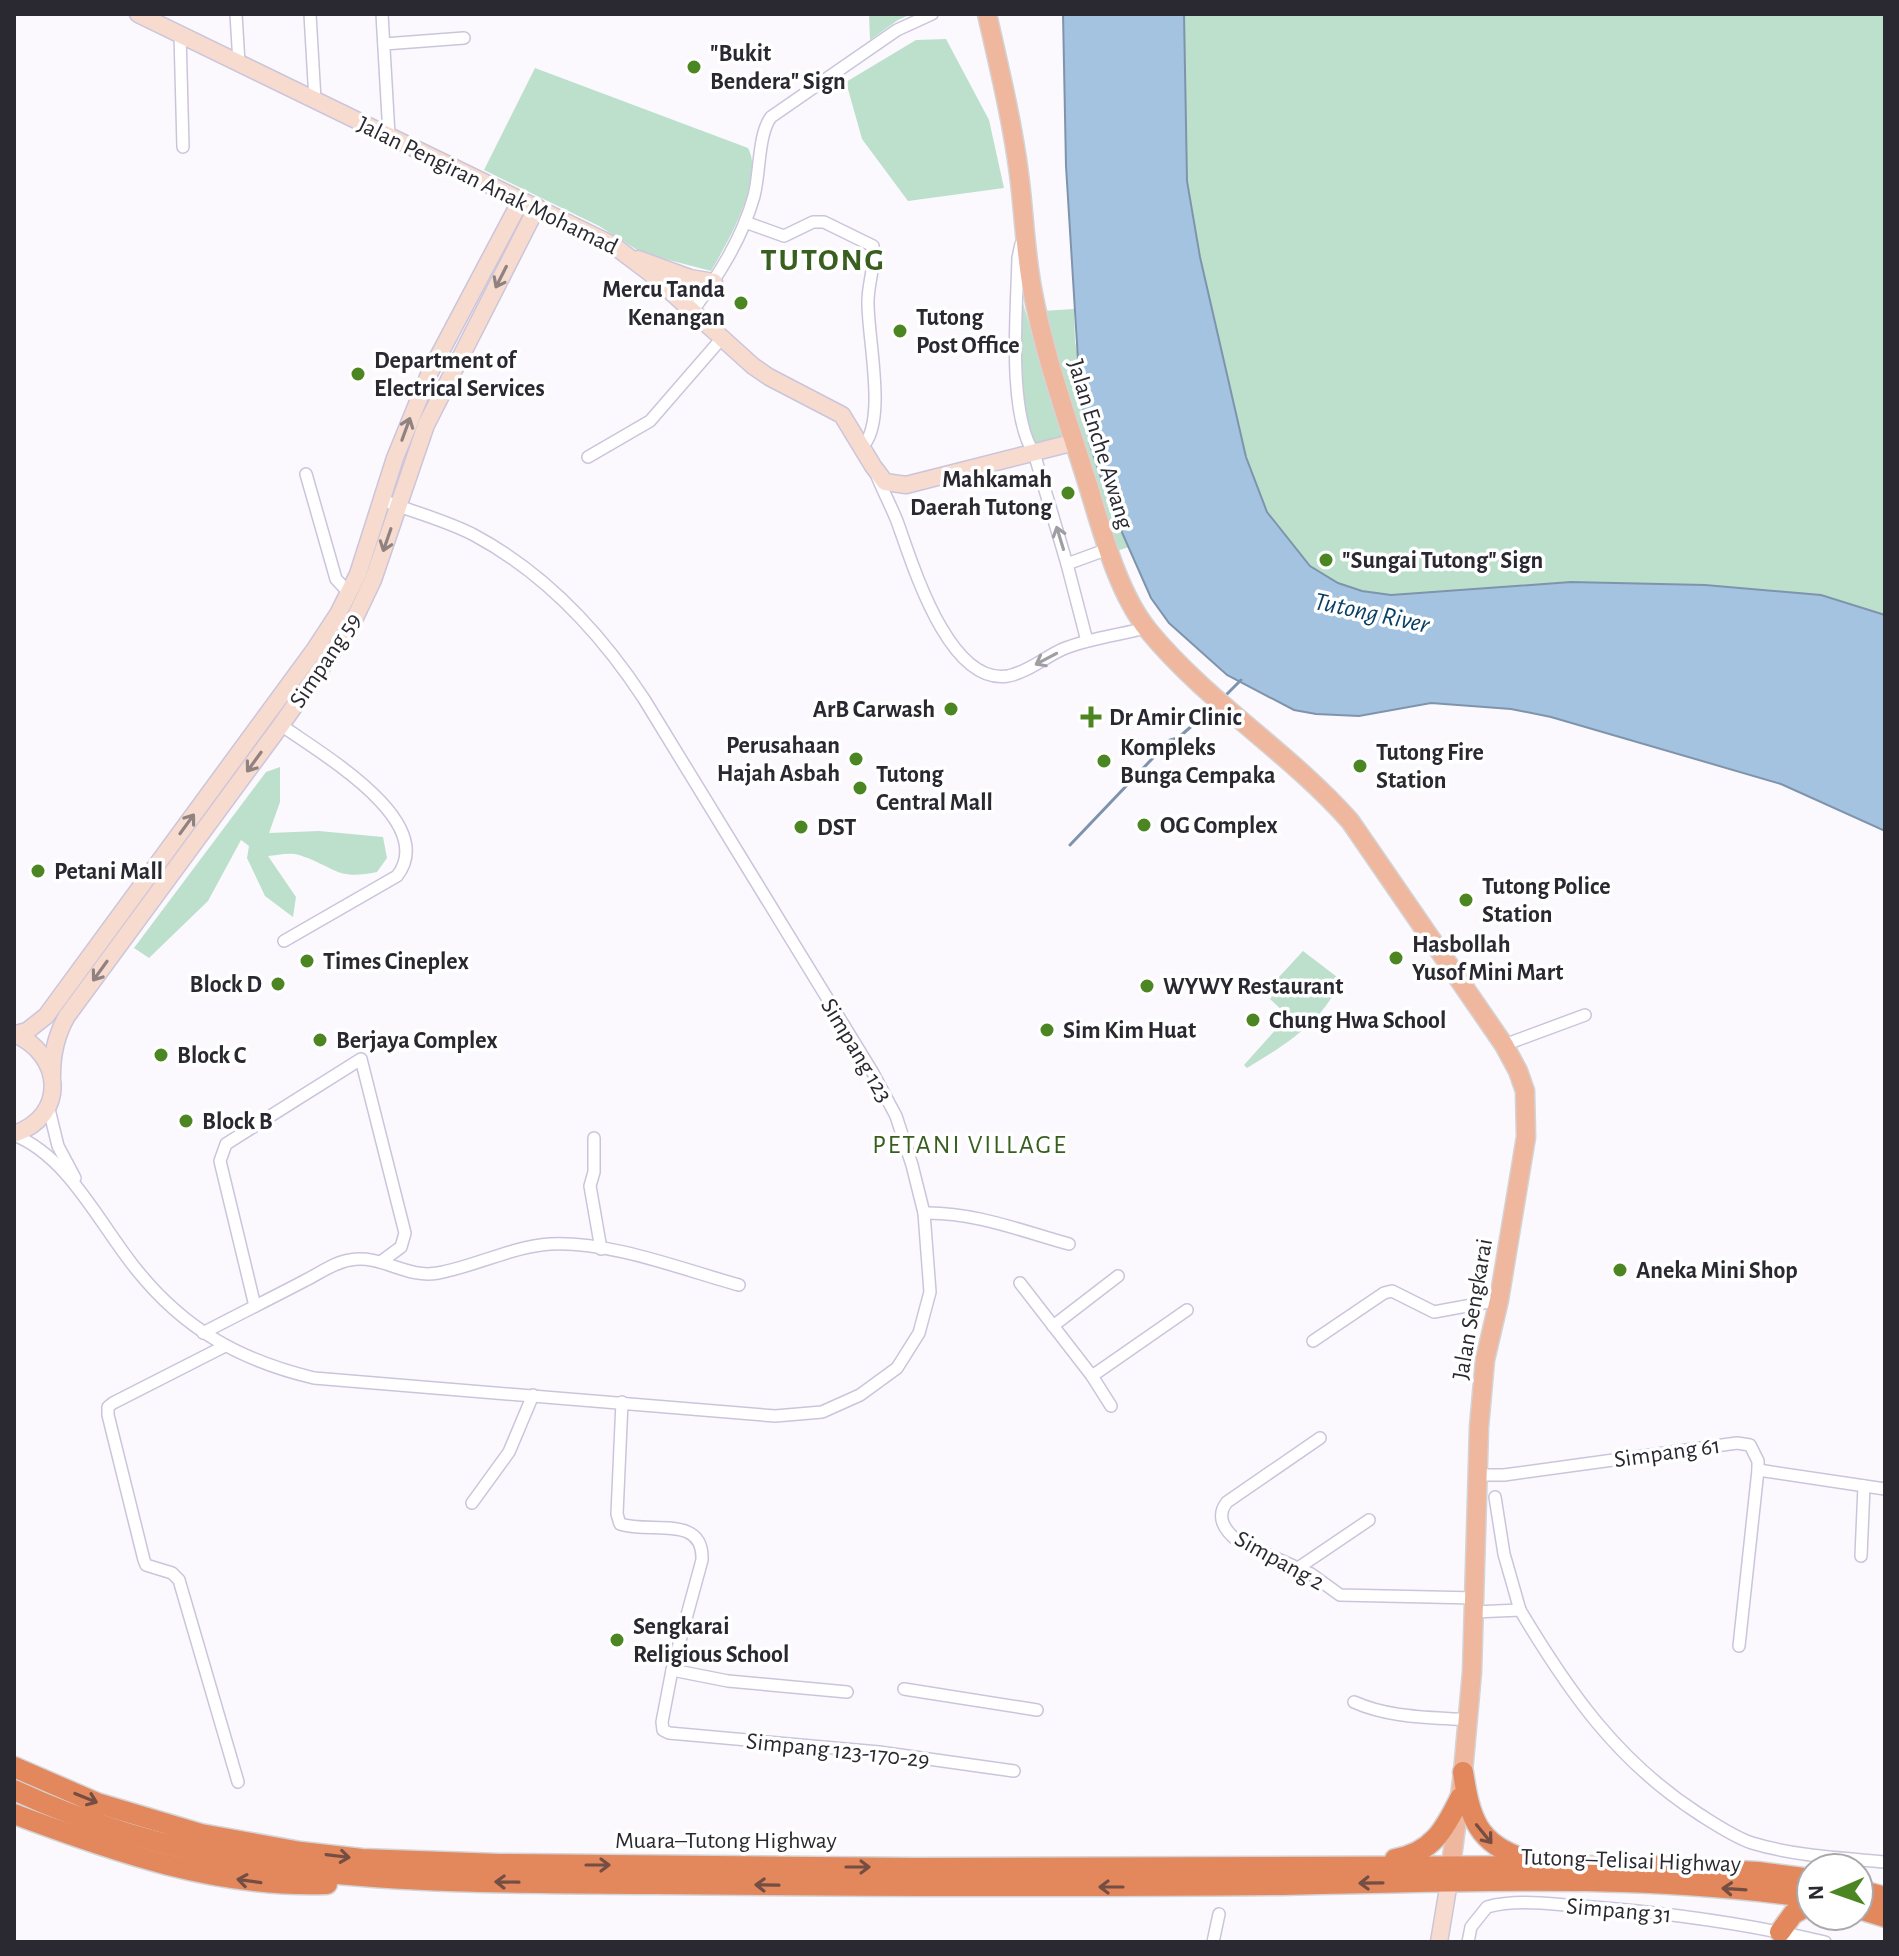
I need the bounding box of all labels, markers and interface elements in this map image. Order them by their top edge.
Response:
place label: "Bukit Bendera" Sign [710,42,846,94]
marker: "Bukit Bendera" Sign [685,58,703,76]
street label: Jalan Pengiran Anak Mohamad [354,112,622,259]
district label: TUTONG [760,244,886,276]
one-way arrow [493,264,509,288]
place label: Mercu Tanda Kenangan [602,278,725,330]
marker: Mercu Tanda Kenangan [732,294,750,312]
place label: Tutong Post Office [916,306,1020,358]
marker: Tutong Post Office [891,322,909,340]
place label: Department of Electrical Services [374,349,545,401]
street label: Jalan Enche Awang [1063,357,1137,532]
marker: Department of Electrical Services [349,365,367,383]
one-way arrow [400,417,414,442]
place label: Mahkamah Daerah Tutong [910,468,1053,520]
marker: Mahkamah Daerah Tutong [1059,484,1077,502]
one-way arrow [1052,526,1067,552]
one-way arrow [378,527,393,552]
place label: "Sungai Tutong" Sign [1342,549,1543,573]
marker: "Sungai Tutong" Sign [1317,551,1335,569]
water label: Tutong River [1312,588,1433,638]
street label: Simpang 59 [285,609,366,712]
one-way arrow [1034,651,1058,667]
place label: ArB Carwash [813,698,935,722]
marker: ArB Carwash [942,700,960,718]
marker: Dr Amir Clinic [1080,706,1102,728]
place label: Dr Amir Clinic [1109,706,1242,730]
place label: Perusahaan Hajah Asbah [717,734,840,786]
place label: Kompleks Bunga Cempaka [1120,736,1276,788]
place label: Tutong Fire Station [1376,741,1484,793]
marker: Perusahaan Hajah Asbah [847,750,865,768]
one-way arrow [246,751,263,772]
marker: Kompleks Bunga Cempaka [1095,752,1113,770]
marker: Tutong Fire Station [1351,757,1369,775]
place label: Tutong Central Mall [876,763,993,815]
marker: Tutong Central Mall [851,779,869,797]
one-way arrow [178,814,195,835]
place label: OG Complex [1160,814,1278,838]
place label: DST [817,816,856,840]
marker: OG Complex [1135,816,1153,834]
marker: DST [792,818,810,836]
place label: Petani Mall [54,860,163,884]
marker: Petani Mall [29,862,47,880]
place label: Tutong Police Station [1482,875,1611,927]
marker: Tutong Police Station [1457,891,1475,909]
place label: Hasbollah Yusof Mini Mart [1412,933,1563,985]
marker: Hasbollah Yusof Mini Mart [1387,949,1405,967]
place label: Times Cineplex [323,950,469,974]
marker: Times Cineplex [298,952,316,970]
one-way arrow [92,960,108,982]
place label: Block D [190,973,262,997]
marker: Block D [269,975,287,993]
place label: WYWY Restaurant [1163,975,1343,999]
marker: WYWY Restaurant [1138,977,1156,995]
street label: Simpang 123 [816,994,896,1107]
place label: Chung Hwa School [1269,1009,1446,1033]
marker: Chung Hwa School [1244,1011,1262,1029]
place label: Sim Kim Huat [1063,1019,1196,1043]
marker: Sim Kim Huat [1038,1021,1056,1039]
place label: Berjaya Complex [336,1029,498,1053]
marker: Berjaya Complex [311,1031,329,1049]
place label: Block C [177,1044,247,1068]
marker: Block C [152,1046,170,1064]
place label: Block B [202,1110,273,1134]
marker: Block B [177,1112,195,1130]
district label: PETANI VILLAGE [872,1132,1068,1158]
street label: Jalan Sengkarai [1449,1237,1497,1382]
place label: Aneka Mini Shop [1636,1259,1798,1283]
marker: Aneka Mini Shop [1611,1261,1629,1279]
street label: Simpang 61 [1613,1434,1722,1472]
street label: Simpang 2 [1231,1527,1328,1595]
place label: Sengkarai Religious School [633,1615,789,1667]
marker: Sengkarai Religious School [608,1631,626,1649]
street label: Simpang 123-170-29 [745,1729,931,1773]
one-way arrow [73,1792,98,1806]
one-way arrow [1475,1823,1493,1844]
street label: Muara–Tutong Highway [615,1829,837,1853]
street label: Tutong–Telisai Highway [1520,1845,1742,1877]
one-way arrow [324,1849,351,1864]
north arrow [1795,1852,1875,1932]
one-way arrow [584,1857,611,1873]
one-way arrow [844,1859,871,1875]
one-way arrow [237,1873,263,1888]
one-way arrow [494,1874,521,1890]
one-way arrow [1358,1876,1385,1891]
one-way arrow [754,1877,781,1893]
one-way arrow [1098,1879,1125,1895]
one-way arrow [1721,1881,1748,1896]
text: N [1805,1885,1827,1901]
street label: Simpang 31 [1565,1894,1673,1928]

